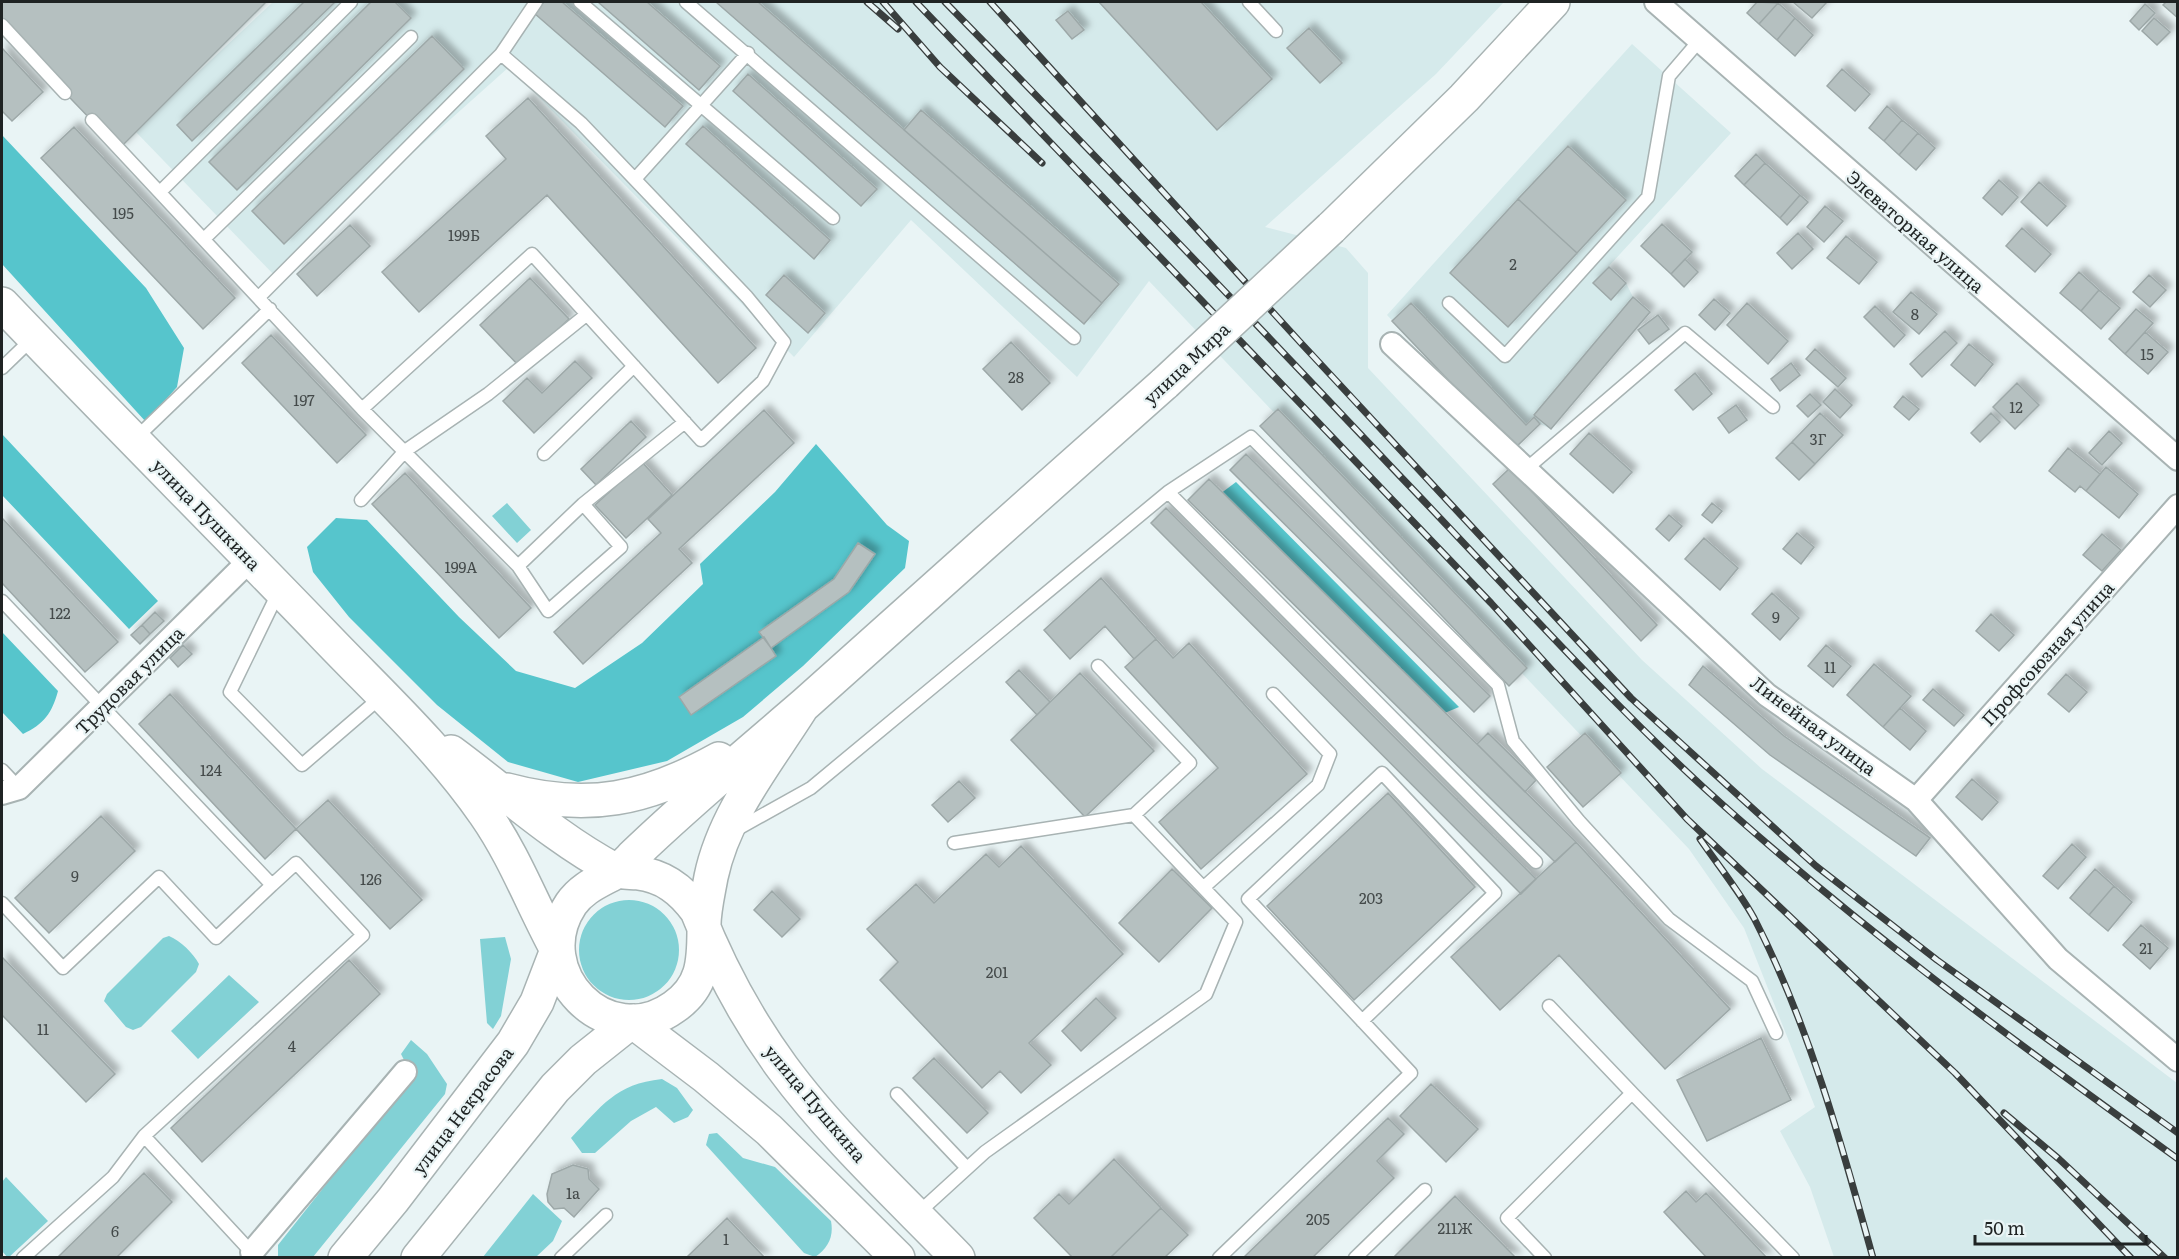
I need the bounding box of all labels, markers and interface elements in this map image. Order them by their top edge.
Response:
street label: Элеваторная улица [1841,163,1991,299]
house number: 195 [112,201,134,224]
house number: 199Б [448,223,480,246]
house number: 2 [1509,252,1517,275]
house number: 8 [1911,302,1919,325]
street label: улица Мира [1137,315,1236,410]
house number: 15 [2140,342,2154,365]
house number: 28 [1008,365,1024,388]
house number: 197 [293,388,315,411]
house number: 12 [2009,395,2023,418]
house number: 3Г [1809,427,1827,450]
street label: улица Пушкина [146,452,268,576]
house number: 199А [445,555,477,578]
street label: Профсоюзная улица [1974,574,2120,732]
house number: 122 [49,601,71,624]
house number: 9 [1772,605,1780,628]
street label: Трудовая улица [69,619,190,740]
house number: 11 [1824,655,1836,678]
street label: Линейная улица [1745,669,1883,782]
house number: 124 [200,758,222,781]
house number: 9 [71,864,79,887]
house number: 126 [360,867,382,890]
house number: 203 [1359,886,1383,909]
house number: 21 [2139,936,2153,959]
house number: 201 [986,960,1008,983]
house number: 11 [37,1017,49,1040]
house number: 4 [288,1034,296,1057]
street label: улица Пушкина [759,1038,874,1168]
street label: улица Некрасова [405,1040,519,1180]
house number: 1а [566,1181,581,1204]
house number: 205 [1306,1207,1330,1230]
scale bar [1975,1208,2146,1246]
text: 50 m [1984,1214,2025,1241]
house number: 211Ж [1437,1216,1473,1239]
house number: 6 [111,1219,119,1242]
house number: 1 [723,1227,729,1250]

